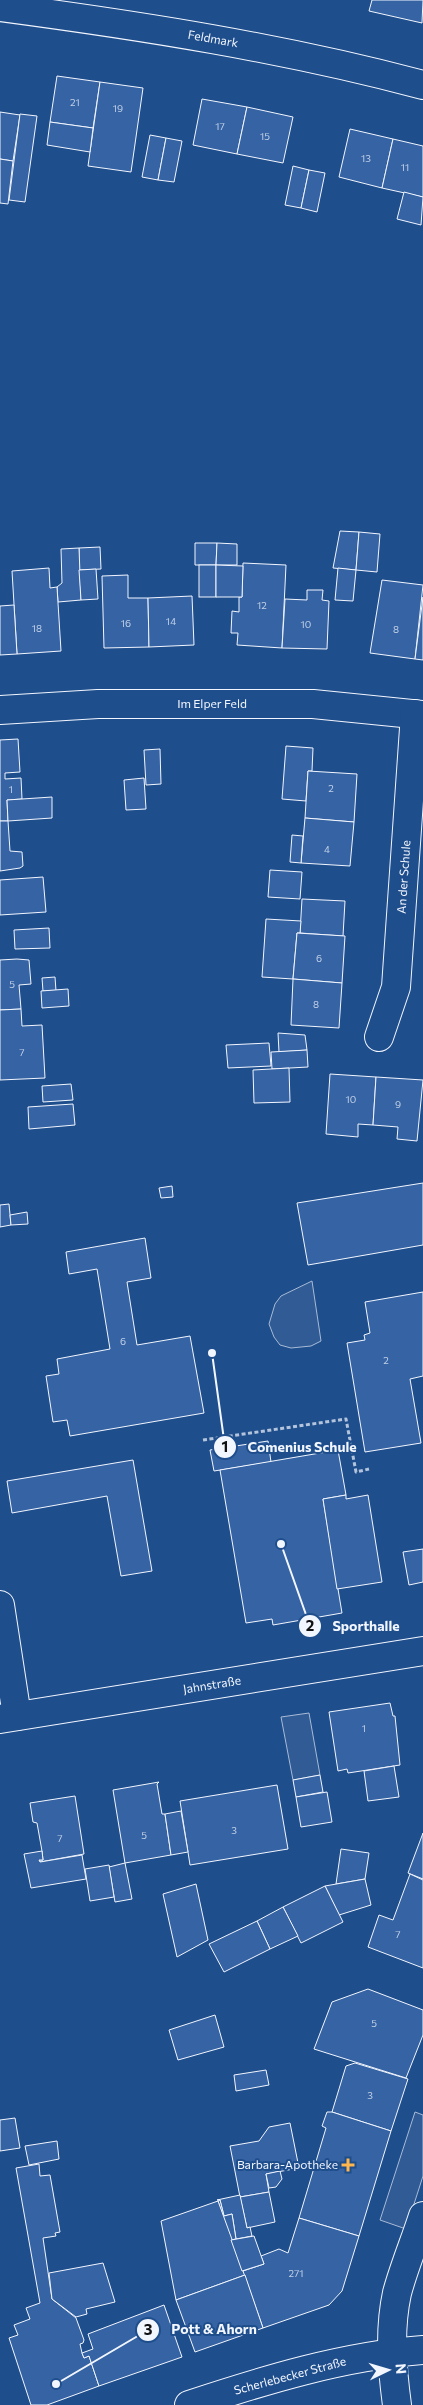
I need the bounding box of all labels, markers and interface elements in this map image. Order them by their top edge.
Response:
street label: Feldmark [187,27,240,49]
house number: 21 [70,96,80,108]
house number: 19 [113,102,123,114]
house number: 17 [215,120,225,132]
house number: 15 [260,130,270,142]
house number: 13 [361,152,371,164]
house number: 11 [401,161,409,173]
house number: 12 [257,599,267,611]
house number: 14 [166,615,176,627]
house number: 16 [121,617,131,629]
house number: 10 [301,618,311,630]
house number: 18 [32,622,42,634]
house number: 8 [393,623,399,635]
street label: Im Elper Feld [177,696,247,710]
house number: 2 [328,782,334,794]
house number: 1 [9,783,13,795]
street label: An der Schule [393,840,413,914]
house number: 4 [324,843,330,855]
house number: 6 [316,952,322,964]
house number: 5 [9,978,15,990]
house number: 8 [313,998,319,1010]
house number: 7 [19,1046,25,1058]
house number: 10 [346,1093,356,1105]
house number: 9 [395,1098,401,1110]
house number: 6 [120,1335,126,1347]
house number: 2 [383,1354,389,1366]
callout: Comenius Schule [212,1433,366,1462]
text: 1 [222,1437,228,1455]
text: Comenius Schule [247,1438,357,1455]
callout: Sporthalle [298,1611,410,1640]
text: 2 [306,1616,314,1634]
text: Sporthalle [332,1617,400,1634]
street label: Jahnstraße [182,1673,242,1696]
house number: 1 [362,1722,366,1734]
house number: 3 [231,1824,237,1836]
house number: 5 [141,1829,147,1841]
house number: 7 [57,1832,63,1844]
house number: 7 [395,1928,401,1940]
house number: 5 [371,2017,377,2029]
house number: 3 [367,2089,373,2101]
place label: Barbara-Apotheke [237,2157,338,2171]
marker: Barbara-Apotheke [342,2159,354,2171]
house number: 271 [288,2267,304,2279]
callout: Pott & Ahorn [136,2315,266,2344]
text: 3 [144,2320,153,2338]
text: Pott & Ahorn [171,2320,257,2337]
north arrow [363,2345,413,2395]
street label: Scherlebecker Straße [232,2353,347,2397]
text: N [393,2363,410,2375]

